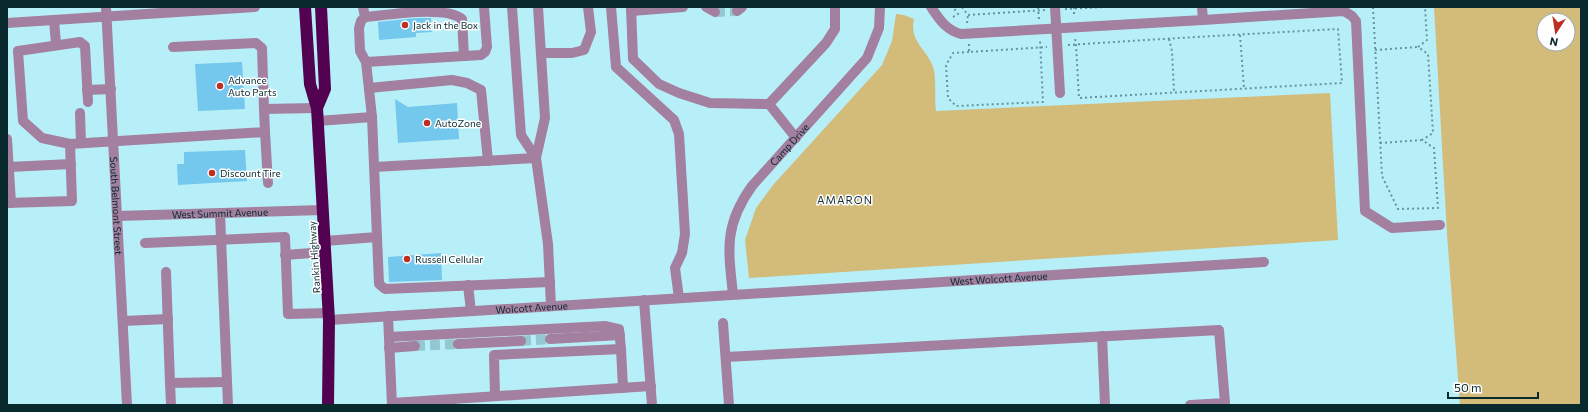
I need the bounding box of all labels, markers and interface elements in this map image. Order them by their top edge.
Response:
north arrow [1536,12,1576,52]
place label: Jack in the Box [413,19,479,31]
marker: Jack in the Box [400,20,410,30]
text: N [1548,35,1559,49]
place label: Advance Auto Parts [228,74,277,98]
marker: Advance Auto Parts [215,81,225,91]
place label: AutoZone [435,117,481,129]
marker: AutoZone [422,118,432,128]
street label: Camp Drive [767,121,811,168]
street label: South Belmont Street [108,156,125,255]
place label: Discount Tire [220,167,281,179]
marker: Discount Tire [207,168,217,178]
district label: AMARON [817,193,873,206]
street label: West Summit Avenue [172,206,268,220]
street label: Rankin Highway [305,220,323,294]
place label: Russell Cellular [415,253,483,265]
marker: Russell Cellular [402,254,412,264]
street label: West Wolcott Avenue [950,269,1048,287]
street label: Wolcott Avenue [495,299,568,316]
scale bar [1448,374,1538,400]
text: 50 m [1454,380,1482,394]

